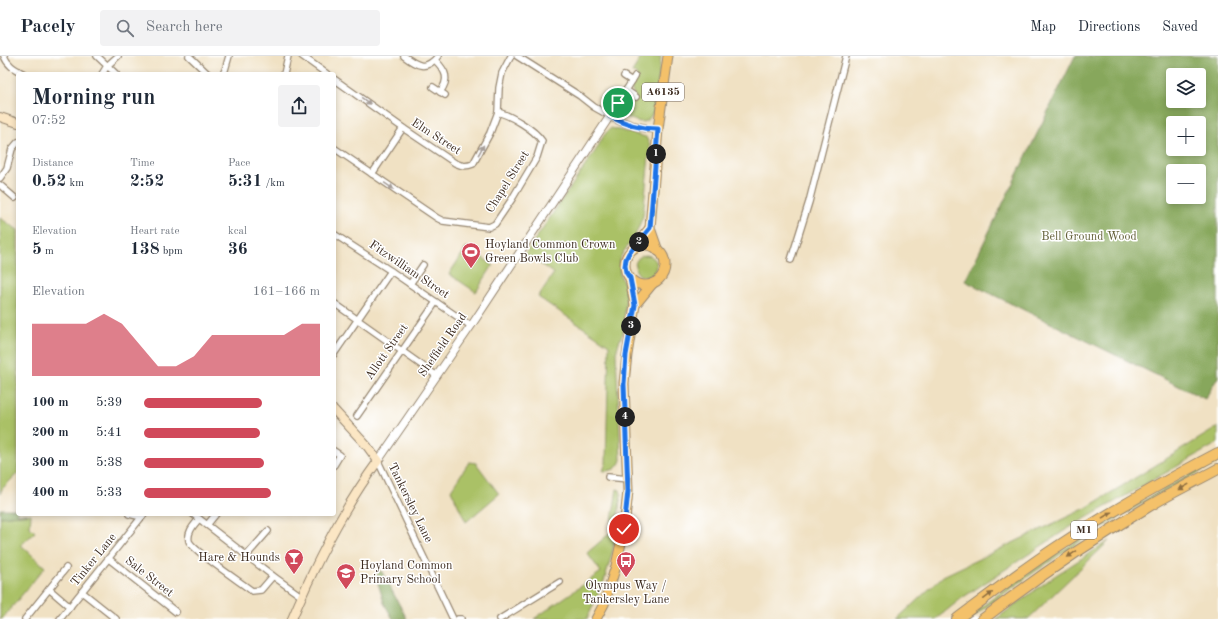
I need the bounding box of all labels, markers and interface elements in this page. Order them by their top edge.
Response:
search box [100,10,380,46]
icon: search [114,17,136,39]
text: Pacely [20,18,76,37]
text: Search here [146,20,223,35]
text: Map [1030,20,1056,34]
text: Directions [1078,20,1140,34]
text: Saved [1162,20,1198,34]
map controls [1166,68,1206,204]
button: layers [1166,68,1206,108]
road number: A6135 [642,83,684,101]
button: share [278,85,320,127]
pin [601,86,635,120]
text: Morning run [32,87,155,109]
icon: arrive [607,92,629,114]
one-way arrow [361,97,371,105]
text: 07:52 [32,114,66,127]
button: + [1166,116,1206,156]
street label: Elm Street [409,117,463,157]
one-way arrow [478,144,484,155]
pin: 1 [646,144,666,164]
text: 1 [653,148,659,159]
street label: Chapel Street [484,149,532,215]
text: Distance [32,158,73,169]
text: Time [130,158,155,169]
text: Pace [228,158,250,169]
button: − [1166,164,1206,204]
text: 0.52 [32,173,66,190]
text: 2:52 [130,173,164,190]
text: 5:31 [228,173,262,190]
text: km [66,178,84,189]
text: /km [262,178,285,189]
one-way arrow [384,182,395,190]
text: Elevation [32,226,77,237]
text: Heart rate [130,226,179,237]
text: kcal [228,226,247,237]
park label: Bell Ground Wood [1041,231,1137,243]
pin: 2 [629,232,649,252]
text: 2 [636,236,642,247]
street label: Fitzwilliam Street [367,239,451,301]
place label: Hoyland Common Crown Green Bowls Club [485,239,616,265]
text: 5 [32,241,42,258]
text: 138 [130,241,160,258]
text: 36 [228,241,248,258]
sports icon: Hoyland Common Crown Green Bowls Club [460,241,482,269]
text: m [42,246,54,257]
text: bpm [160,246,183,257]
text: Elevation [32,285,85,298]
text: 161–166 m [253,285,320,298]
street label: Sheffield Road [417,311,469,379]
pin: 3 [621,316,641,336]
text: 3 [628,320,634,331]
street label: Allott Street [363,322,411,382]
text: 100 m [32,396,69,409]
text: 5:39 [96,396,122,409]
pin: 4 [615,407,635,427]
text: 4 [622,411,628,422]
text: 200 m [32,426,69,439]
text: 5:41 [96,426,122,439]
text: 300 m [32,456,69,469]
text: 5:38 [96,456,122,469]
street label: Tankersley Lane [386,461,435,545]
one-way arrow [1178,484,1190,491]
text: 400 m [32,486,69,499]
text: 5:33 [96,486,122,499]
one-way arrow [1102,511,1113,519]
pin [607,512,641,546]
icon: check [613,518,635,540]
road number: M1 [1071,521,1097,539]
street label: Tinker Lane [69,531,119,589]
bar icon: Hare & Hounds [283,547,305,575]
bus stop icon: Olympus Way / Tankersley Lane [615,550,637,578]
one-way arrow [1067,550,1078,558]
place label: Hare & Hounds [198,552,280,564]
street label: Sale Street [123,555,175,599]
place label: Hoyland Common Primary School [360,560,453,586]
school or university icon: Hoyland Common Primary School [335,562,357,590]
place label: Olympus Way / Tankersley Lane [583,580,670,606]
one-way arrow [983,591,994,600]

